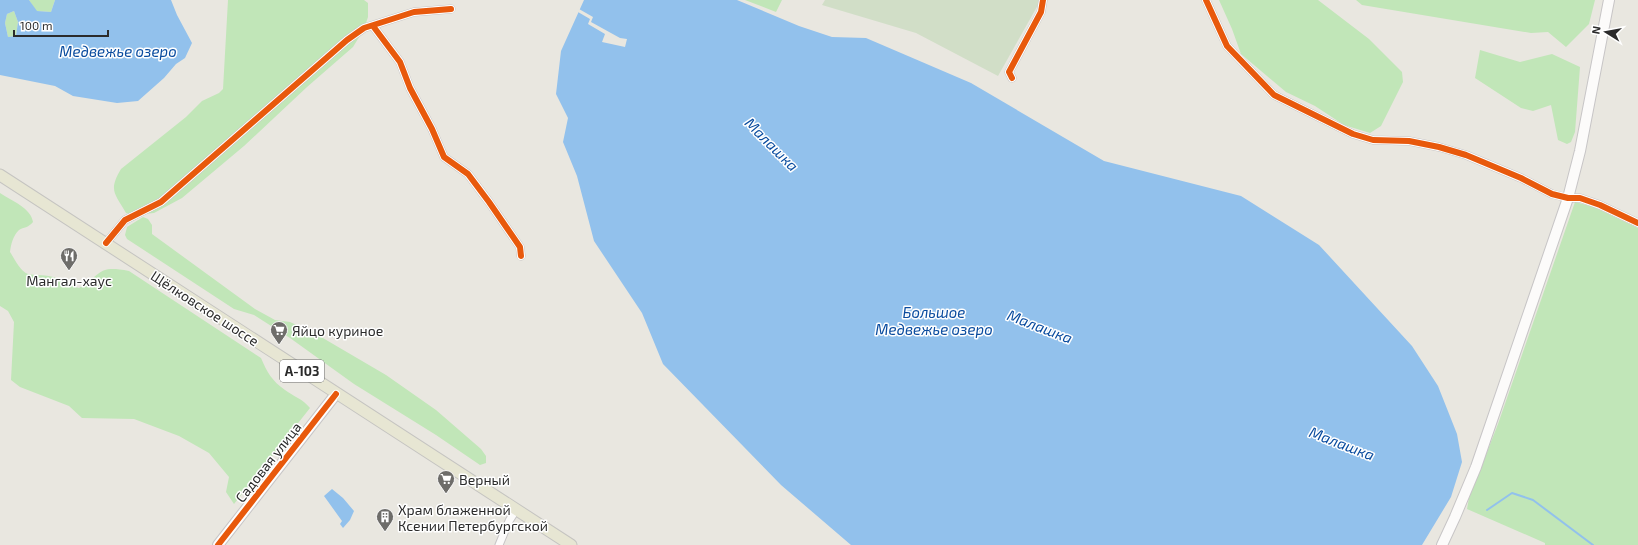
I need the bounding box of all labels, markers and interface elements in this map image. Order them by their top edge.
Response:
scale bar [14,12,108,38]
north arrow [1586,12,1626,52]
text: 100 m [20,18,52,32]
text: N [1589,25,1603,35]
water label: Медвежье озеро [59,42,177,60]
water label: Малашка [742,114,802,174]
restaurant icon: Мангал-хаус [59,246,79,271]
street label: Щёлковское шоссе [148,267,262,349]
place label: Мангал-хаус [26,272,112,289]
water label: Большое Медвежье озеро [875,303,993,338]
water label: Малашка [1005,305,1075,347]
supermarket icon: Яйцо куриное [269,320,289,345]
place label: Яйцо куриное [292,322,383,339]
road number: А-103 [280,360,324,382]
street label: Садовая улица [231,418,305,506]
water label: Малашка [1307,422,1377,464]
supermarket icon: Верный [436,469,456,494]
place label: Верный [459,471,510,488]
place label: Храм блаженной Ксении Петербургской [398,501,548,534]
building icon: Храм блаженной Ксении Петербургской [375,507,395,532]

